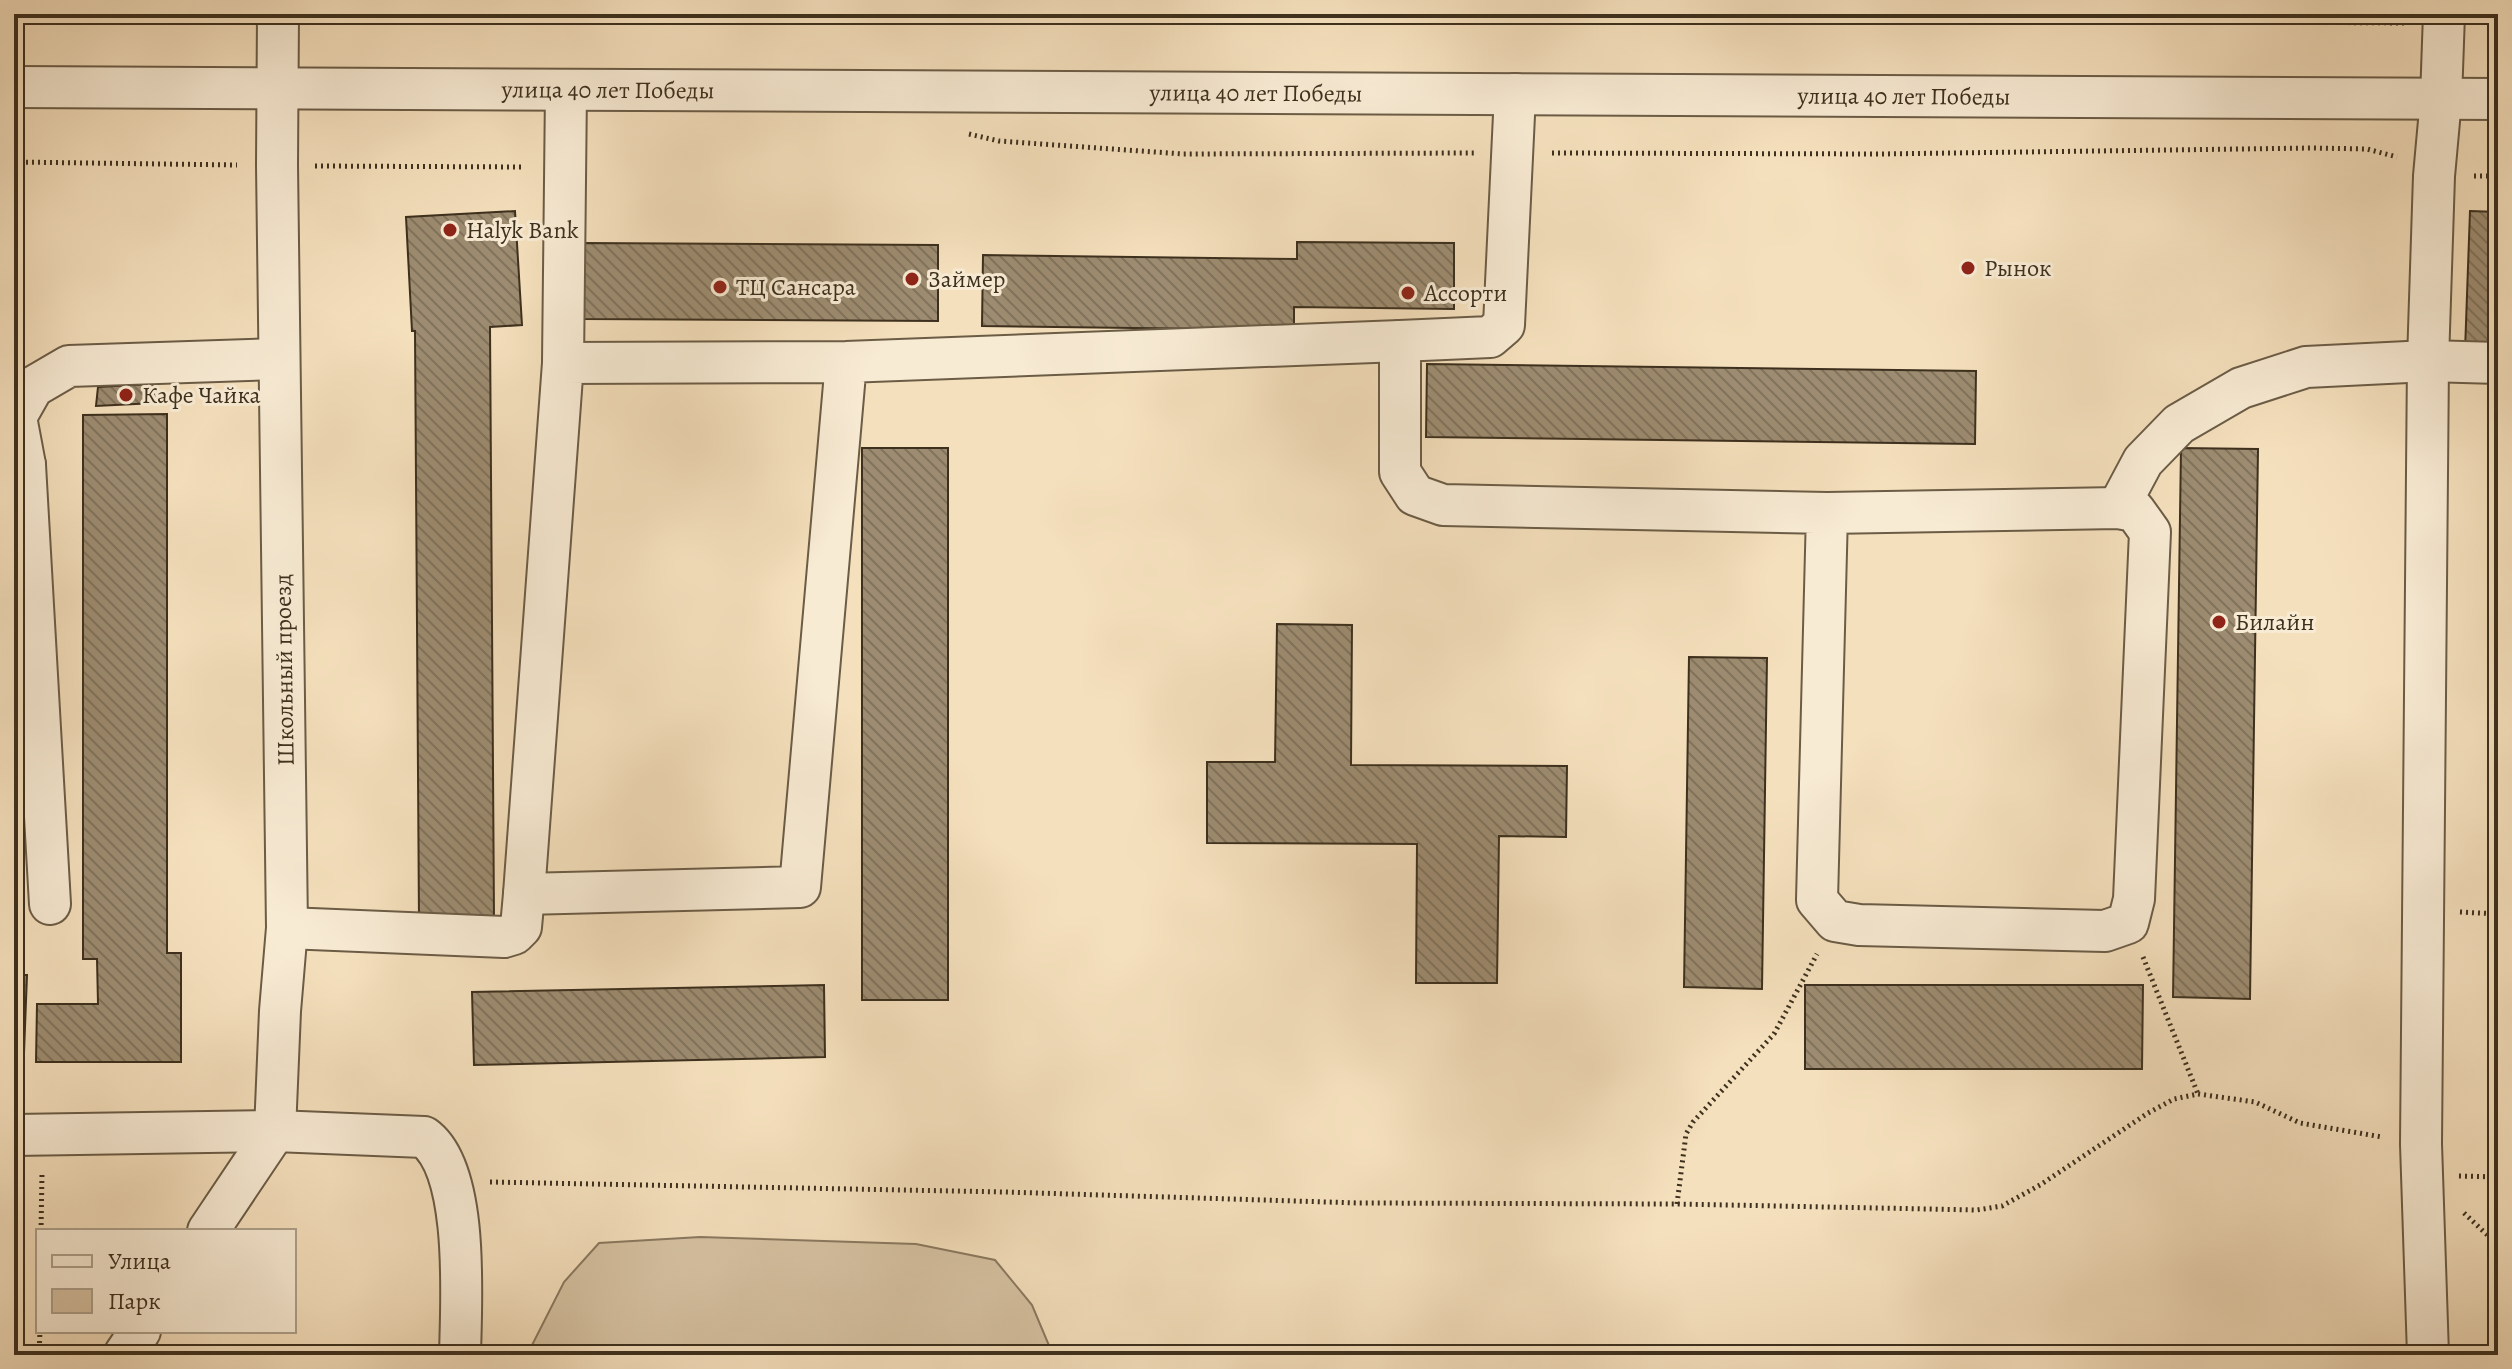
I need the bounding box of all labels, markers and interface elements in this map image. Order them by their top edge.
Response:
street label: улица 40 лет Победы [500,73,715,106]
street label: улица 40 лет Победы [1148,76,1363,110]
street label: улица 40 лет Победы [1796,80,2011,113]
place label: Halyk Bank [466,214,579,246]
marker: Halyk Bank [441,221,459,239]
place label: Рынок [1984,252,2052,284]
marker: Рынок [1959,259,1977,277]
place label: Займер [928,263,1005,295]
marker: Займер [903,270,921,288]
place label: ТЦ Сансара [736,271,856,303]
place label: Ассорти [1423,277,1507,309]
marker: ТЦ Сансара [711,278,729,296]
marker: Ассорти [1399,284,1417,302]
place label: Кафе Чайка [142,379,260,411]
marker: Кафе Чайка [117,386,135,404]
street label: Школьный проезд [266,574,302,766]
place label: Билайн [2235,606,2314,638]
marker: Билайн [2210,613,2228,631]
legend [36,1229,296,1333]
text: Улица [108,1245,171,1277]
text: Парк [108,1285,161,1317]

